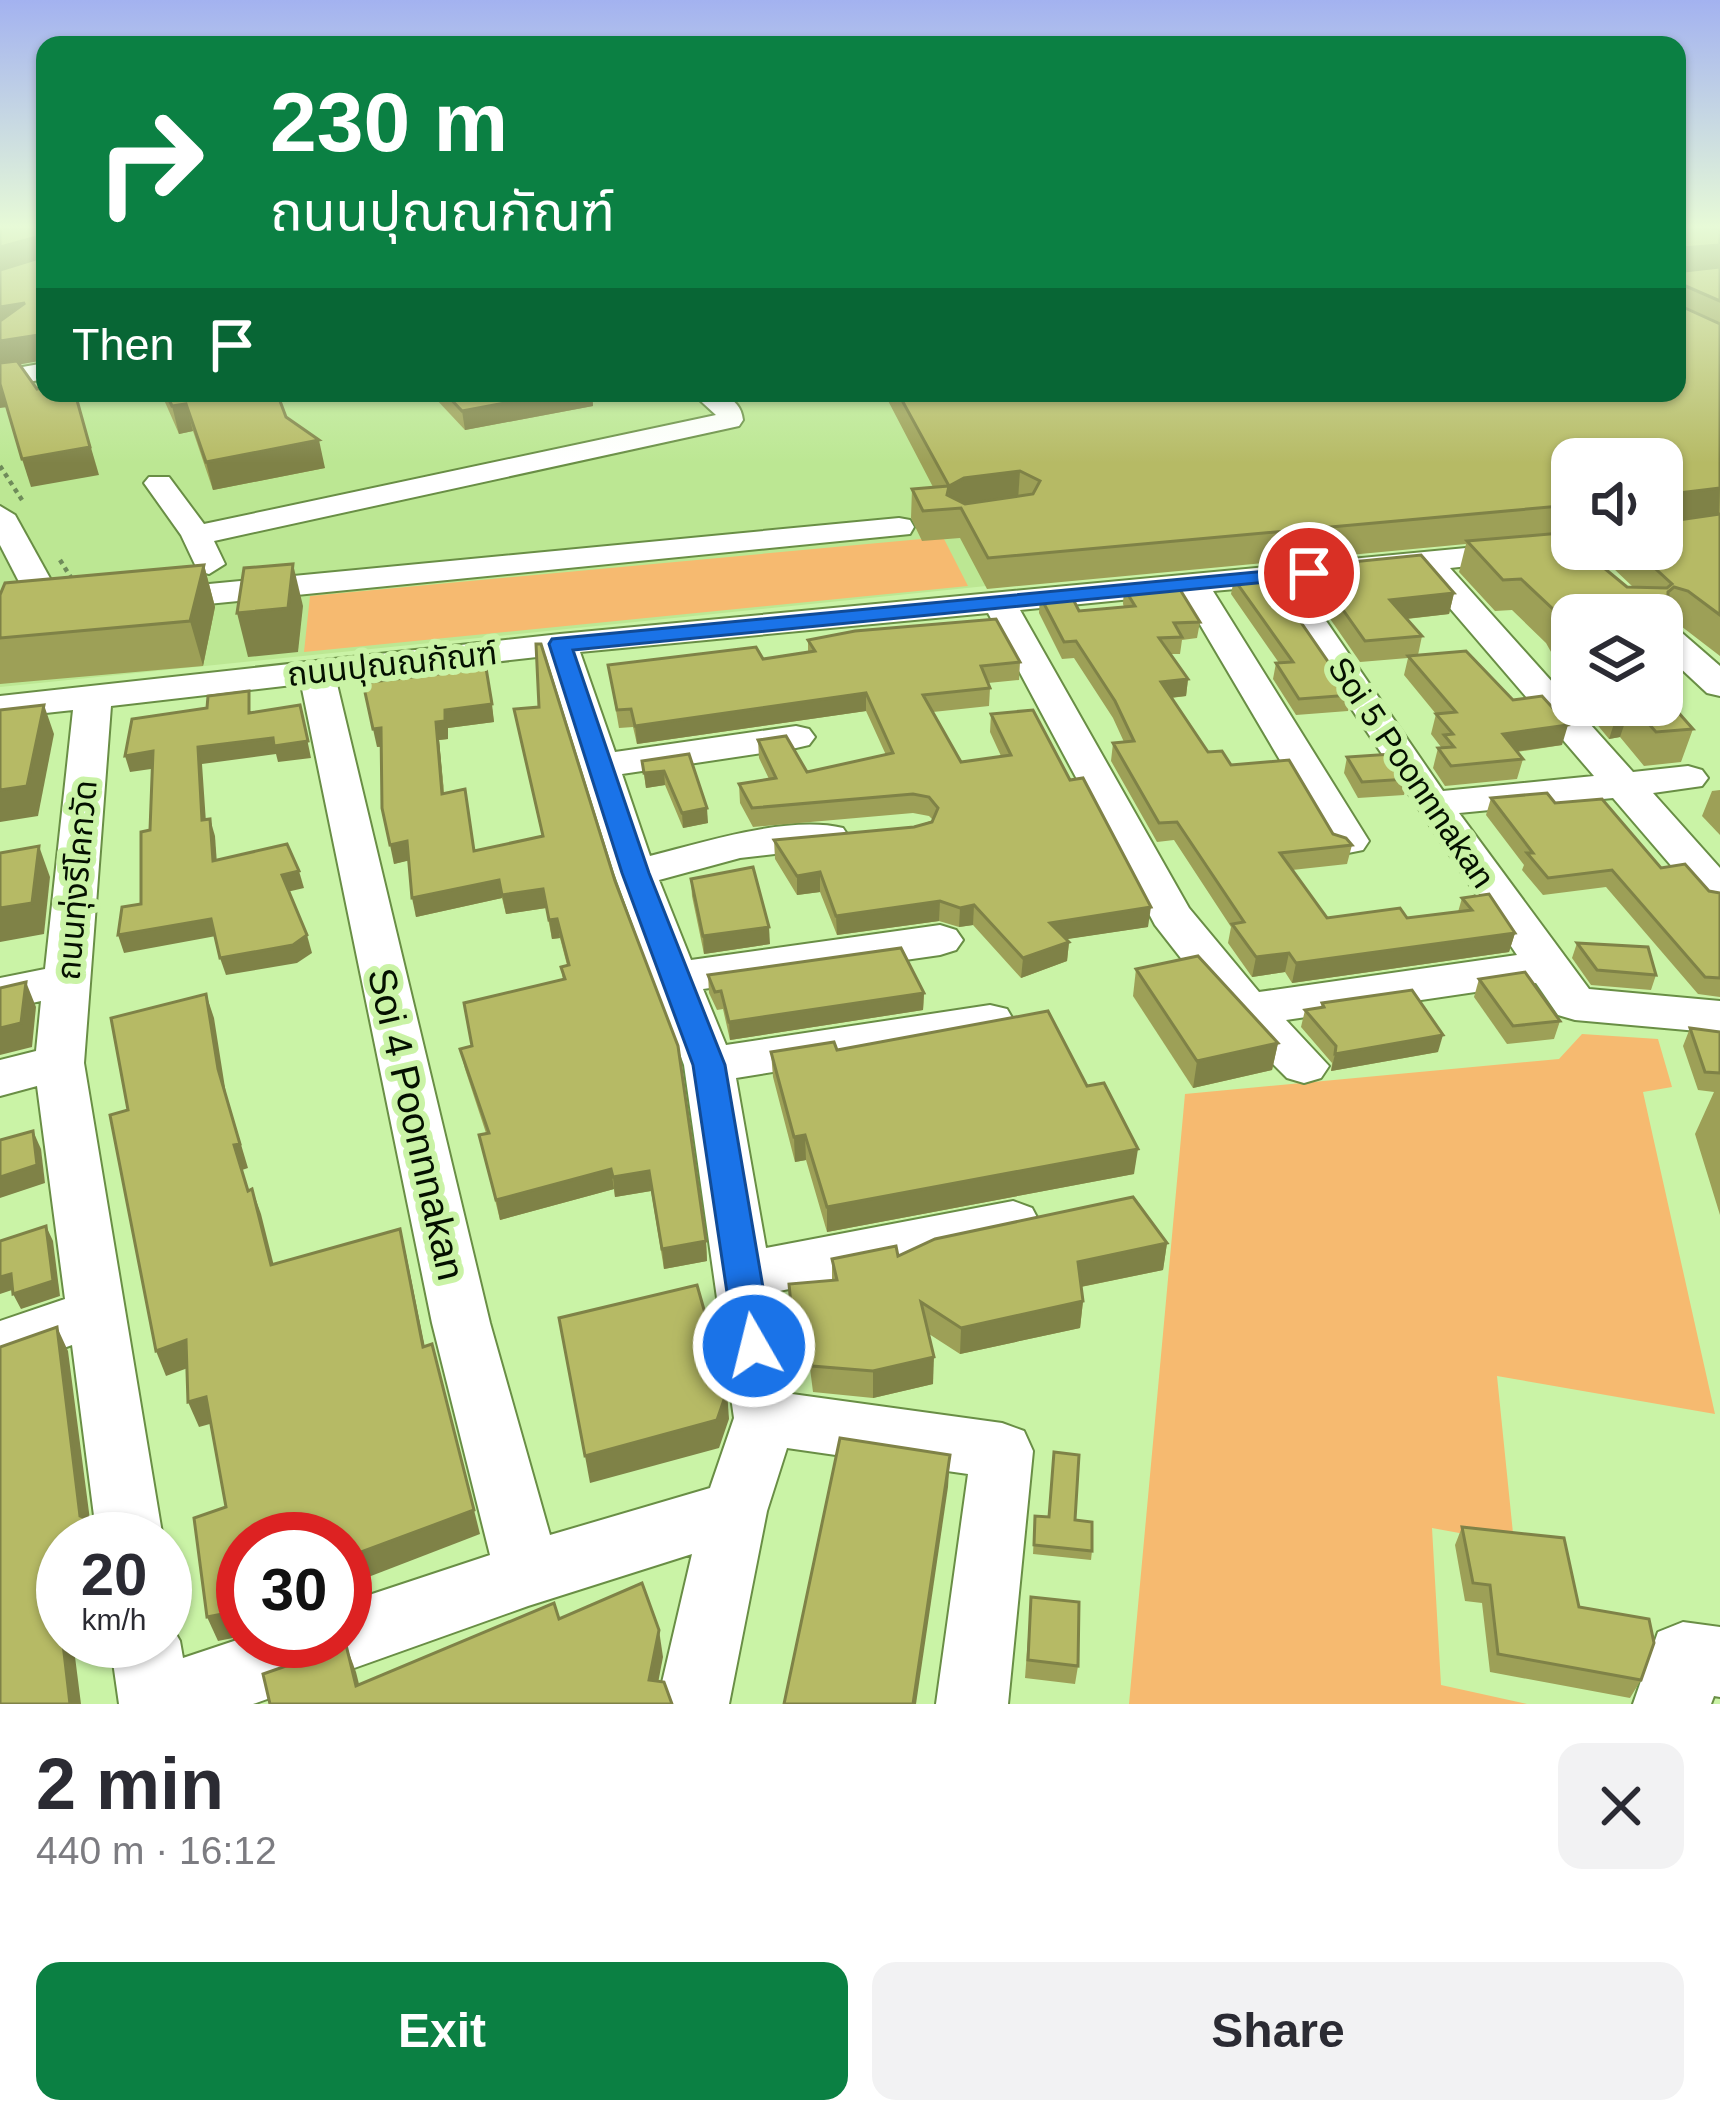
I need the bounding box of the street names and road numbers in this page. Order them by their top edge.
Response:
street label: ถนนปุณณกัณฑ์ [285,634,499,695]
street label: Soi 5 Poonnnakan [1321,650,1502,894]
street label: ถนนทุ่งรีโคกวัด [49,778,106,982]
street label: Soi 4 Poonnnakan [360,964,473,1284]

